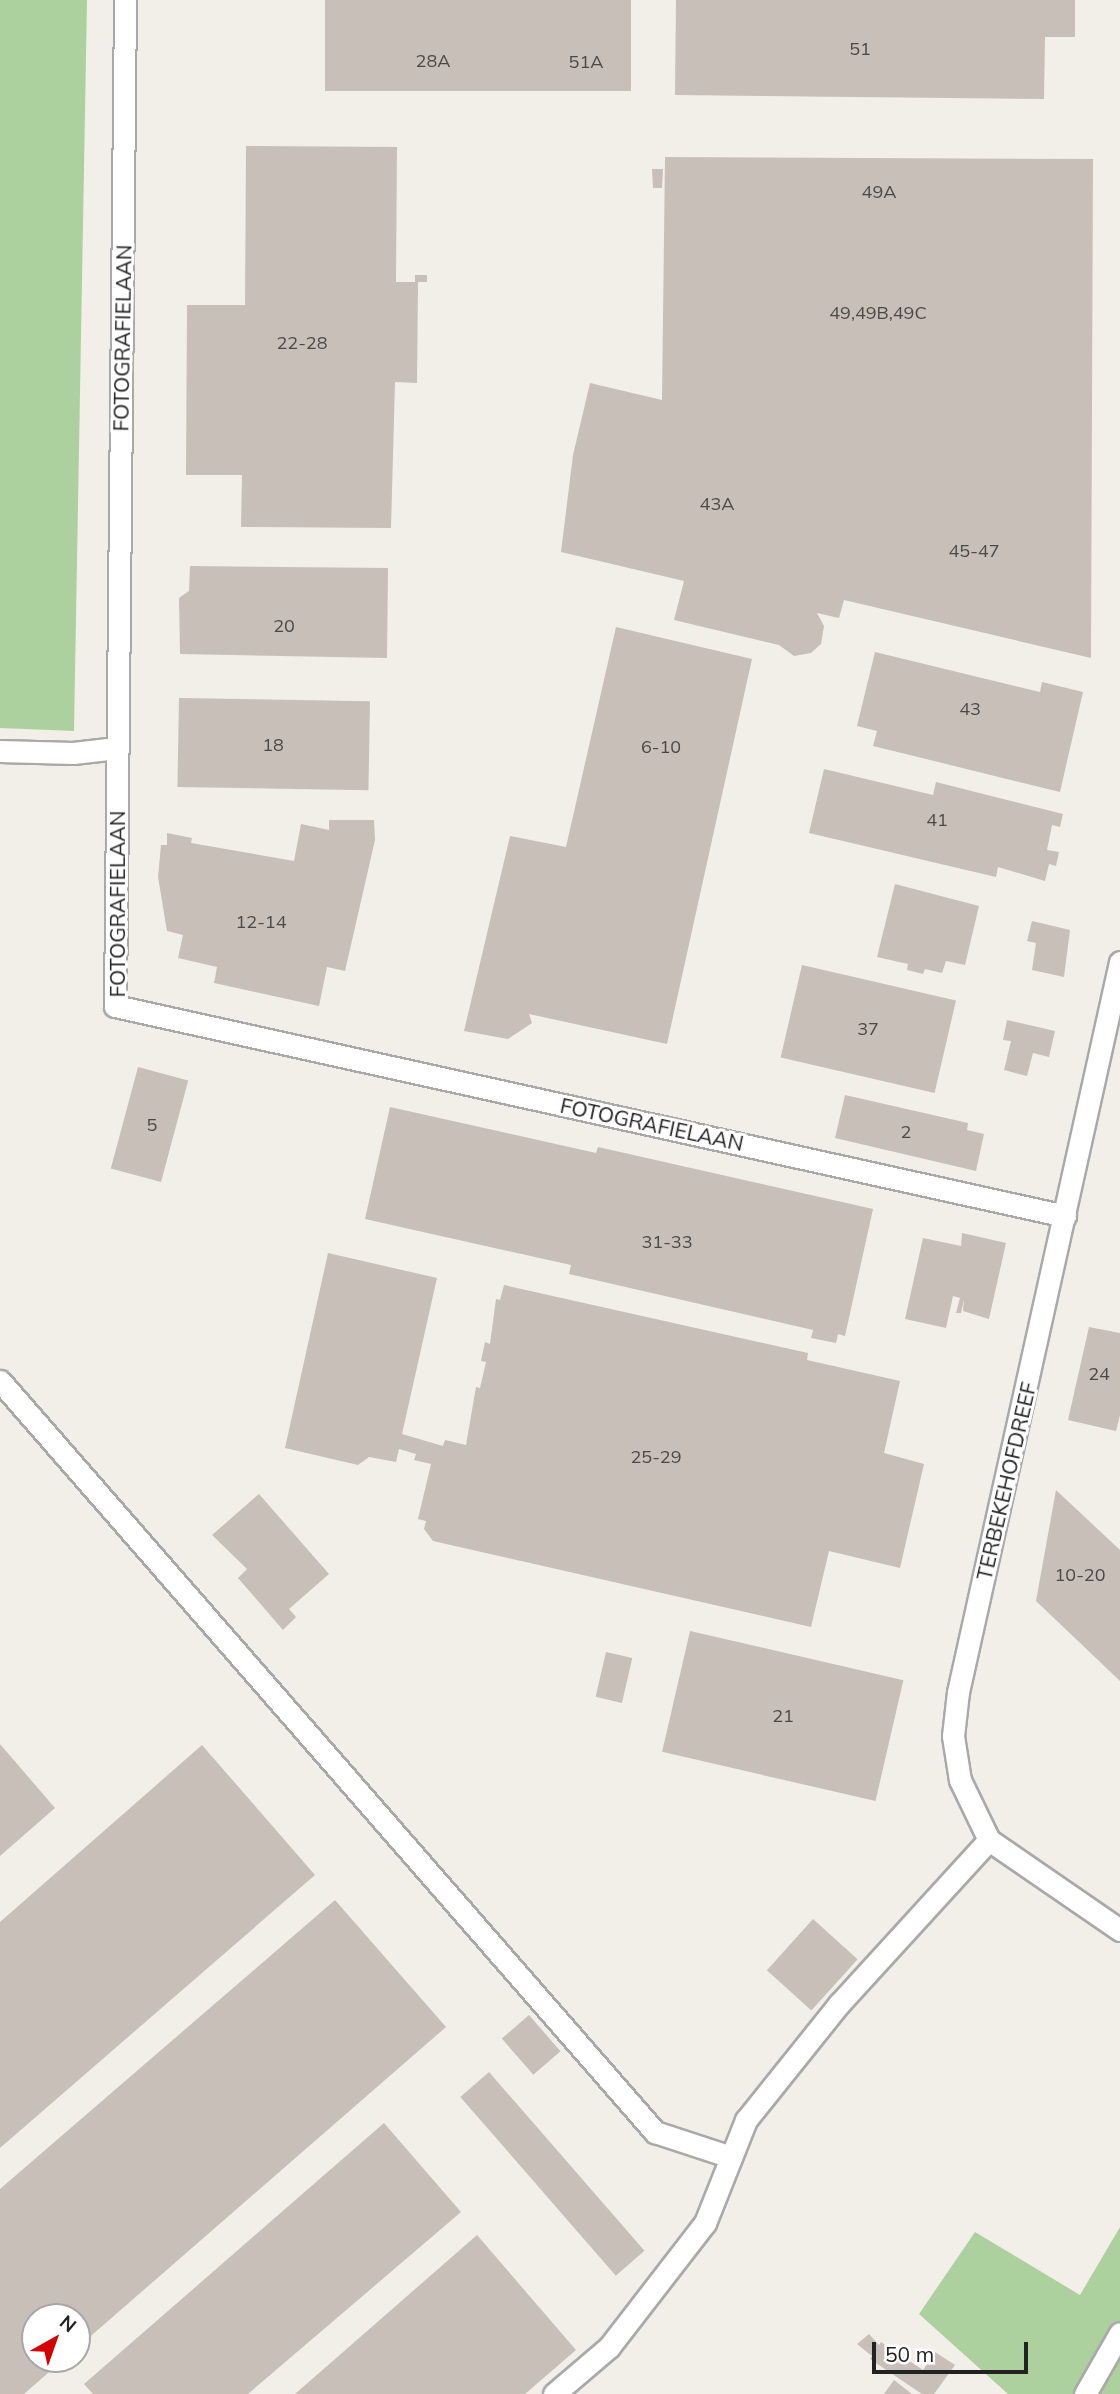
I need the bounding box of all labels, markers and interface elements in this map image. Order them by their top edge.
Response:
house number: 51 [849,38,871,60]
house number: 28A [416,50,450,72]
house number: 51A [569,51,603,73]
house number: 49A [862,181,896,203]
street label: FOTOGRAFIELAAN [108,244,136,432]
house number: 49,49B,49C [829,302,927,324]
house number: 22-28 [277,332,327,354]
house number: 43A [700,493,734,515]
house number: 45-47 [949,540,999,562]
house number: 20 [273,615,295,637]
house number: 43 [959,698,981,720]
house number: 18 [262,734,284,756]
house number: 6-10 [641,736,681,758]
house number: 41 [926,809,948,831]
street label: FOTOGRAFIELAAN [104,811,130,997]
house number: 12-14 [236,911,286,933]
house number: 37 [857,1018,879,1040]
street label: FOTOGRAFIELAAN [558,1092,746,1156]
house number: 5 [147,1114,157,1136]
house number: 2 [901,1121,911,1143]
house number: 31-33 [642,1231,692,1253]
house number: 24 [1088,1363,1110,1385]
street label: TERBEKEHOFDREEF [971,1379,1041,1583]
house number: 25-29 [631,1446,681,1468]
house number: 10-20 [1055,1564,1105,1586]
house number: 21 [772,1705,794,1727]
north arrow [21,2303,91,2373]
text: N [55,2310,81,2337]
scale bar [875,2328,1031,2372]
text: 50 m [885,2341,934,2367]

